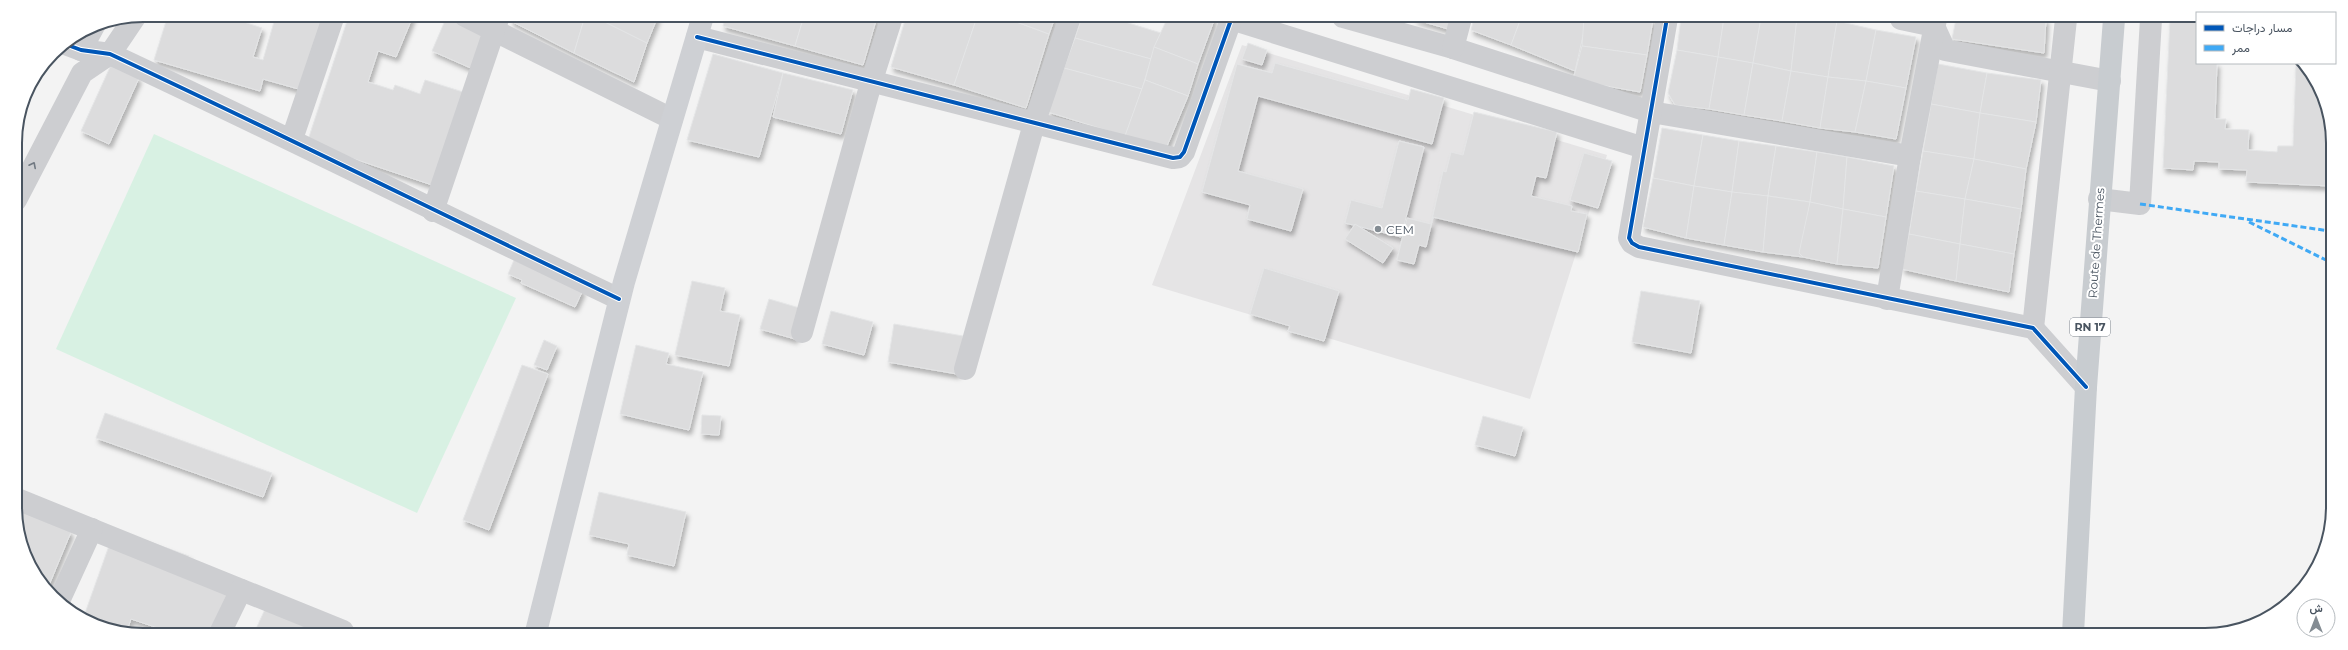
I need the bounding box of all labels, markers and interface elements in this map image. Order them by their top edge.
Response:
legend [2196,12,2336,64]
text: مسار دراجات [2232,20,2292,36]
text: ممر [2231,40,2250,56]
one-way arrow [28,162,36,170]
street label: Route de Thermes [2085,187,2107,299]
place label: CEM [1386,222,1414,237]
marker: CEM [1373,224,1383,234]
road number: RN 17 [2070,318,2110,336]
north arrow [2296,598,2336,638]
text: ش [2309,601,2323,615]

